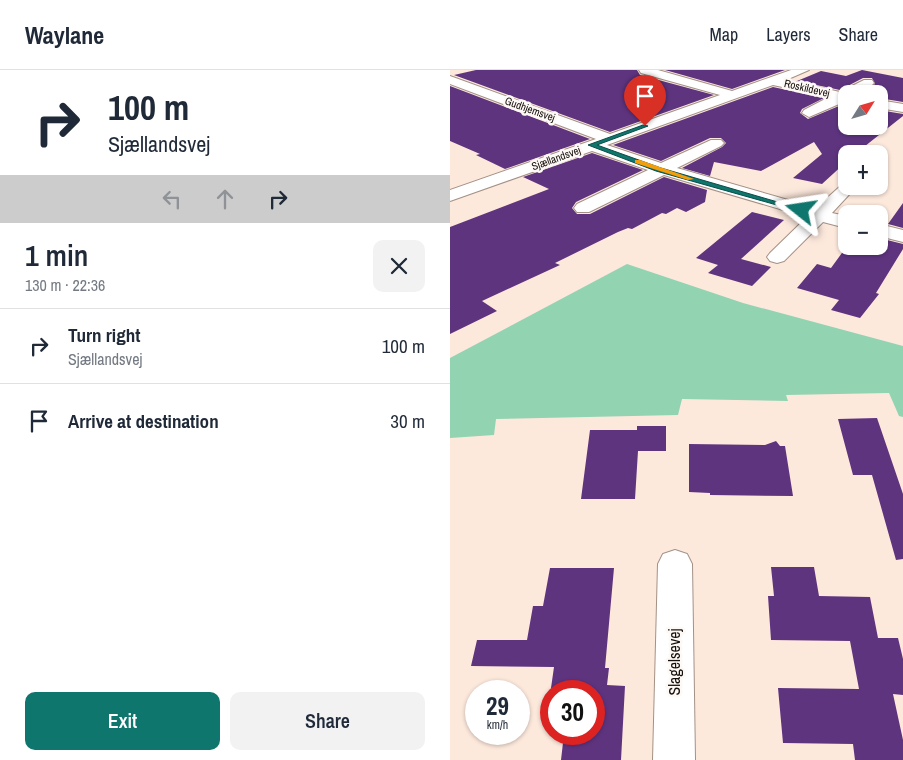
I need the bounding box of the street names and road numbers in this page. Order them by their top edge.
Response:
street label: Roskildevej [783,76,831,100]
street label: Gudhjemsvej [503,93,557,125]
street label: Sjællandsvej [530,143,582,173]
street label: Slagelsevej [663,628,685,696]

